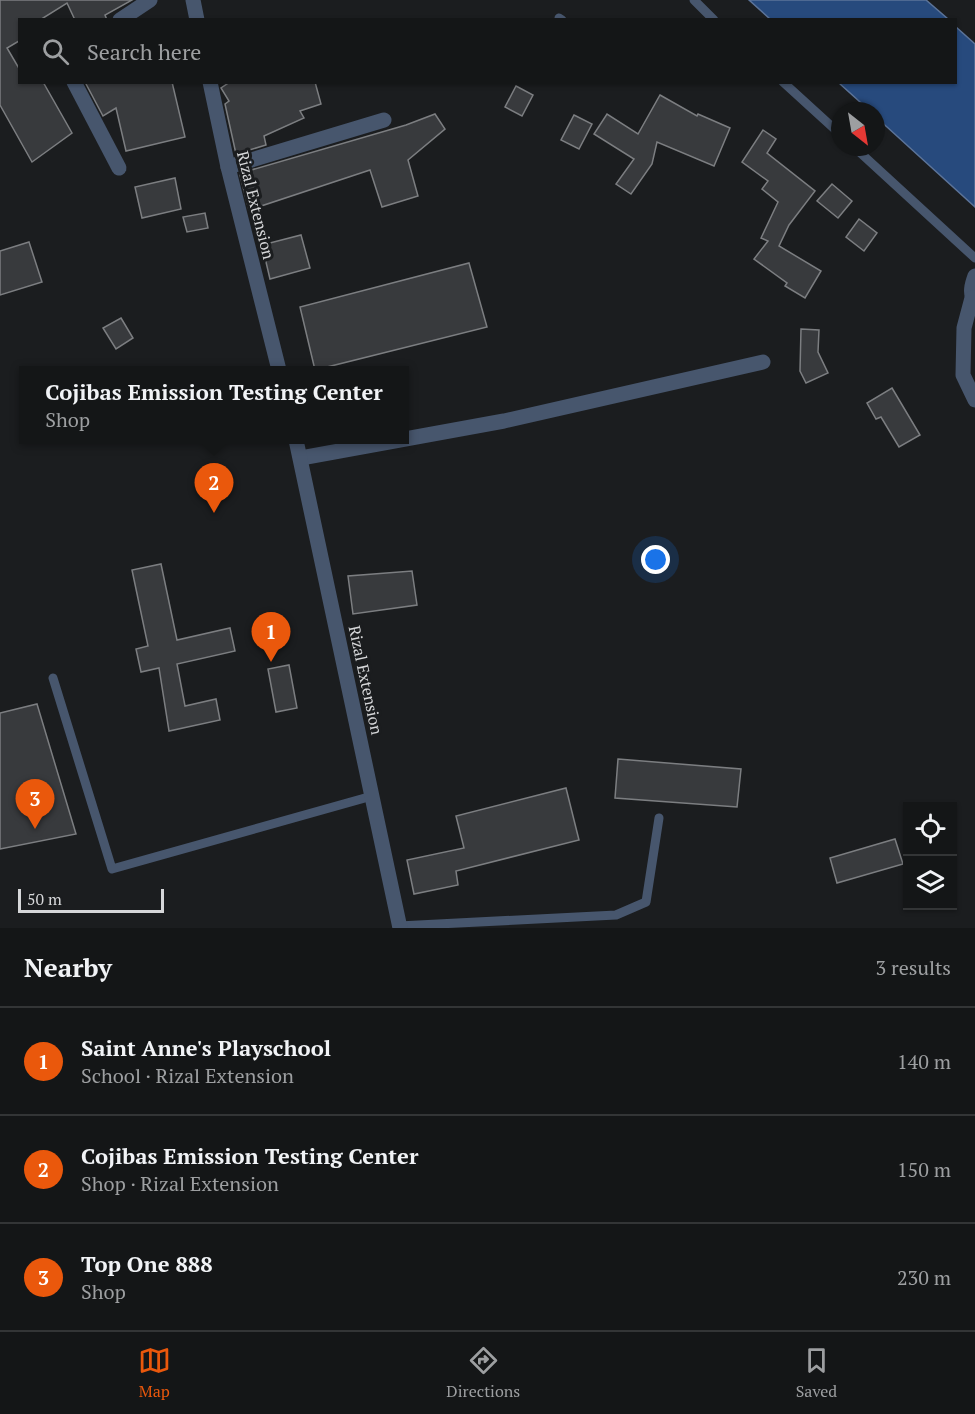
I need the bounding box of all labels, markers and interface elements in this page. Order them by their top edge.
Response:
search box [18,18,957,84]
icon: search [39,35,72,68]
text: Search here [87,37,201,66]
north arrow [831,102,885,156]
street label: Rizal Extension [232,149,280,262]
popup [19,366,409,444]
text: Cojibas Emission Testing Center [45,377,383,406]
text: Shop [45,406,90,433]
pin: 2 [194,464,234,513]
your location [641,545,670,574]
pin: 1 [252,612,290,662]
street label: Rizal Extension [344,624,388,737]
pin: 3 [15,780,54,829]
map controls [903,802,957,910]
button: locate [903,802,957,856]
button: layers [903,856,957,910]
scale bar [18,886,164,914]
text: 50 m [27,888,62,910]
text: Nearby [24,950,112,984]
text: 3 results [876,954,951,981]
text: Saint Anne's Playschool [81,1033,331,1062]
text: 1 [38,1048,49,1075]
text: 140 m [897,1048,951,1075]
text: School · Rizal Extension [81,1062,294,1089]
text: Cojibas Emission Testing Center [81,1141,418,1170]
text: 2 [38,1156,49,1183]
text: 150 m [897,1156,951,1183]
text: Shop · Rizal Extension [81,1170,279,1197]
text: Top One 888 [81,1249,213,1278]
text: 3 [38,1264,49,1291]
text: 230 m [897,1264,951,1291]
text: Shop [81,1278,126,1305]
tab: Map [138,1344,171,1402]
tab: Directions [446,1344,520,1402]
tab: Saved [796,1344,837,1402]

